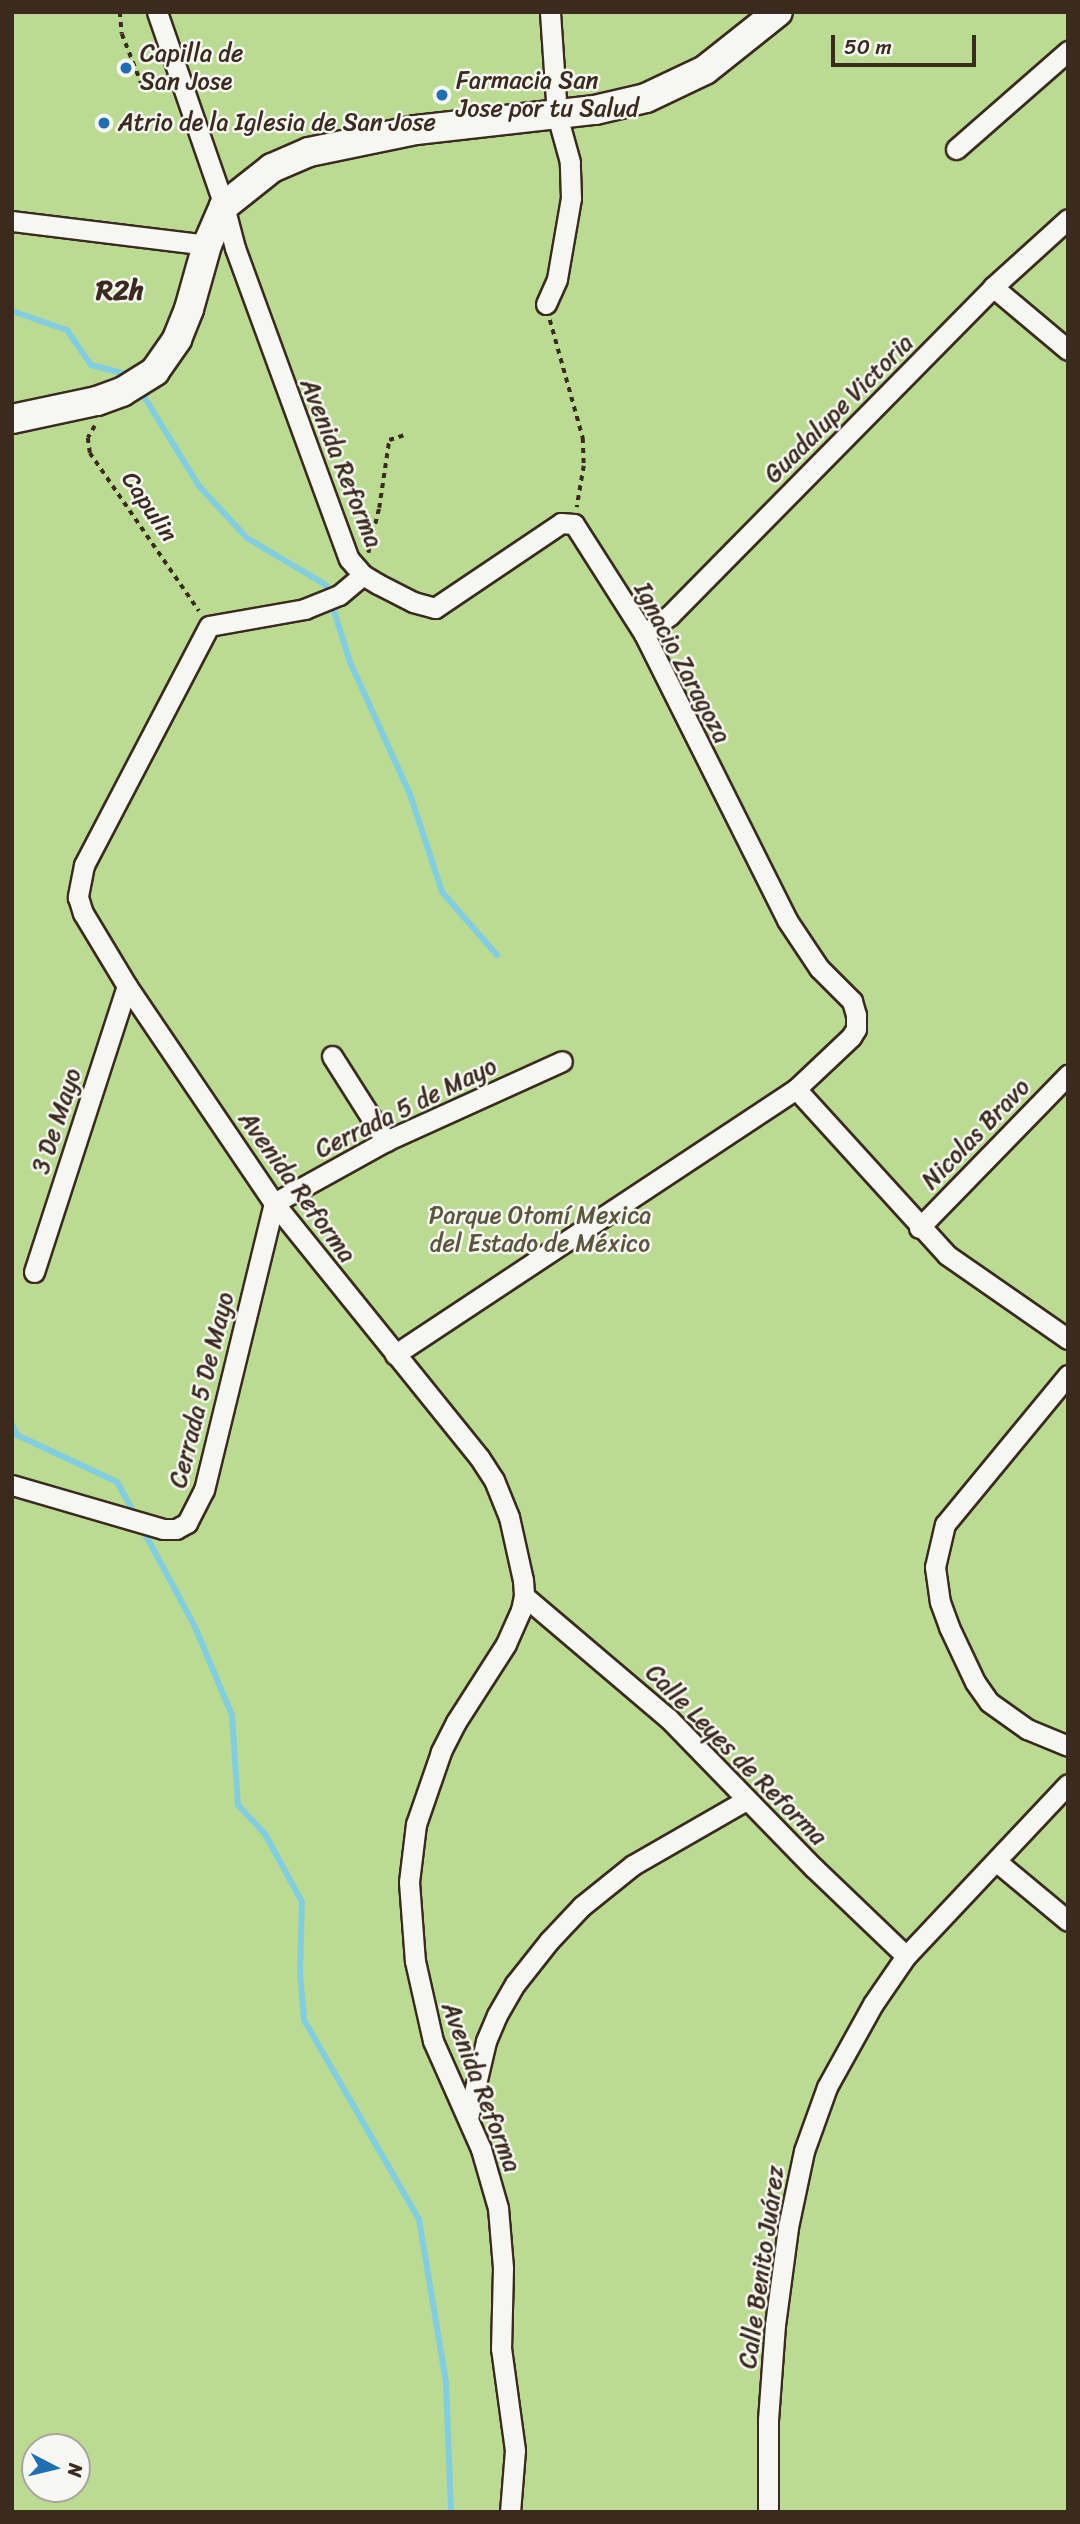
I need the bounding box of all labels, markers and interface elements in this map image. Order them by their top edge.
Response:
scale bar [835,21,980,65]
text: 50 m [844,28,892,66]
place label: Capilla de San Jose [140,40,243,96]
marker: Capilla de San Jose [118,60,134,76]
place label: Farmacia San Jose por tu Salud [456,67,639,123]
marker: Farmacia San Jose por tu Salud [434,87,450,103]
place label: Atrio de la Iglesia de San Jose [118,109,435,137]
marker: Atrio de la Iglesia de San Jose [96,115,112,131]
district label: R2h [96,273,144,307]
street label: Guadalupe Victoria [758,328,920,490]
street label: Avenida Reforma [294,374,388,552]
street label: Capulin [115,466,183,548]
street label: Ignacio Zaragoza [628,578,736,748]
street label: Cerrada 5 de Mayo [311,1052,501,1164]
street label: 3 De Mayo [27,1065,87,1177]
street label: Nicolas Bravo [916,1073,1036,1195]
street label: Avenida Reforma [233,1106,361,1268]
park label: Parque Otomí Mexica del Estado de México [428,1202,652,1258]
street label: Cerrada 5 De Mayo [164,1289,240,1491]
street label: Calle Leyes de Reforma [639,1658,833,1852]
street label: Avenida Reforma [435,1998,527,2176]
street label: Calle Benito Juárez [733,2164,791,2370]
north arrow [21,2433,91,2503]
text: N [58,2462,93,2479]

